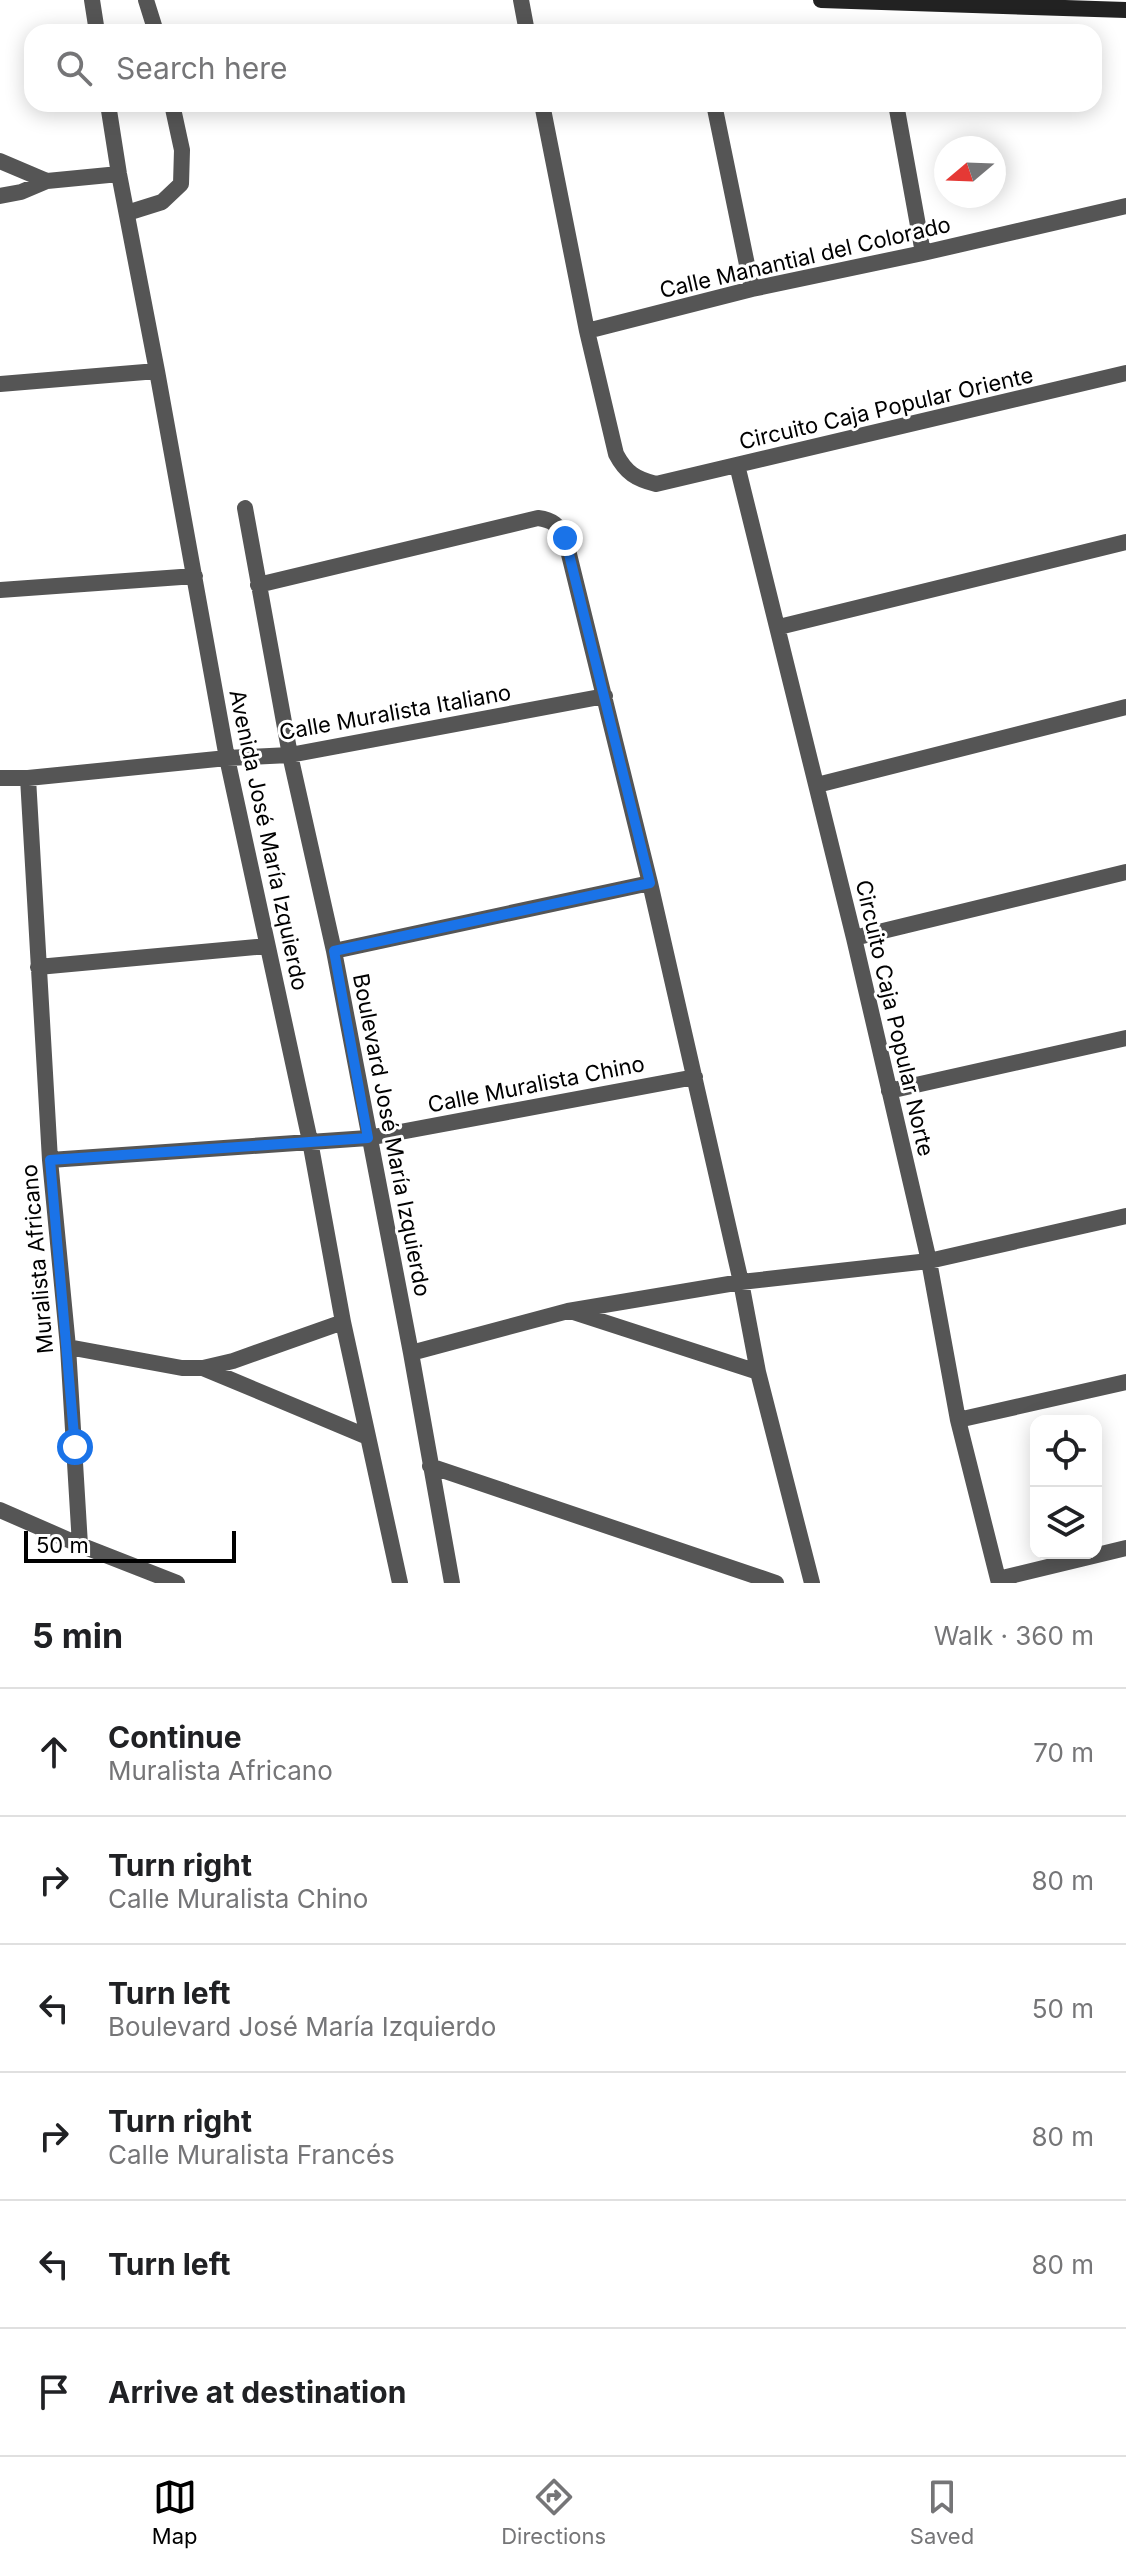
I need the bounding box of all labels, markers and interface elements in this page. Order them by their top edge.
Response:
search box [24,24,1102,112]
icon: search [52,46,96,90]
text: Search here [116,50,288,86]
north arrow [934,136,1006,208]
street label: Calle Manantial del Colorado [657,211,953,303]
street label: Circuito Caja Popular Oriente [736,361,1036,455]
route end [547,520,583,556]
street label: Calle Muralista Italiano [277,679,513,745]
street label: Avenida José María Izquierdo [224,687,314,993]
street label: Circuito Caja Popular Norte [851,877,939,1159]
street label: Boulevard José María Izquierdo [348,971,436,1299]
street label: Calle Muralista Chino [425,1050,647,1118]
street label: Muralista Africano [16,1163,58,1355]
map controls [1030,1415,1102,1559]
button: locate [1030,1415,1102,1487]
route start [57,1429,93,1465]
button: layers [1030,1487,1102,1559]
scale bar [24,1527,236,1563]
text: 50 m [36,1532,89,1558]
text: 5 min [32,1615,123,1656]
text: Walk · 360 m [934,1620,1094,1651]
text: Continue [108,1719,242,1755]
icon: ahead [32,1730,76,1774]
text: 70 m [1033,1737,1094,1768]
text: Muralista Africano [108,1755,333,1786]
text: Turn right [108,1847,252,1883]
icon: right [32,1858,76,1902]
text: 80 m [1031,1865,1094,1896]
text: Calle Muralista Chino [108,1883,368,1914]
text: Turn left [108,1975,230,2011]
icon: left [32,1986,76,2030]
text: 50 m [1032,1993,1094,2024]
text: Boulevard José María Izquierdo [108,2011,496,2042]
text: Turn right [108,2103,252,2139]
icon: right [32,2114,76,2158]
text: 80 m [1031,2121,1094,2152]
text: Calle Muralista Francés [108,2139,395,2170]
icon: left [32,2242,76,2286]
text: Turn left [108,2246,230,2282]
text: 80 m [1031,2249,1094,2280]
icon: arrive [32,2370,76,2414]
text: Arrive at destination [108,2374,406,2410]
tab: Map [152,2475,198,2549]
tab: Directions [501,2475,606,2549]
tab: Saved [910,2475,974,2549]

